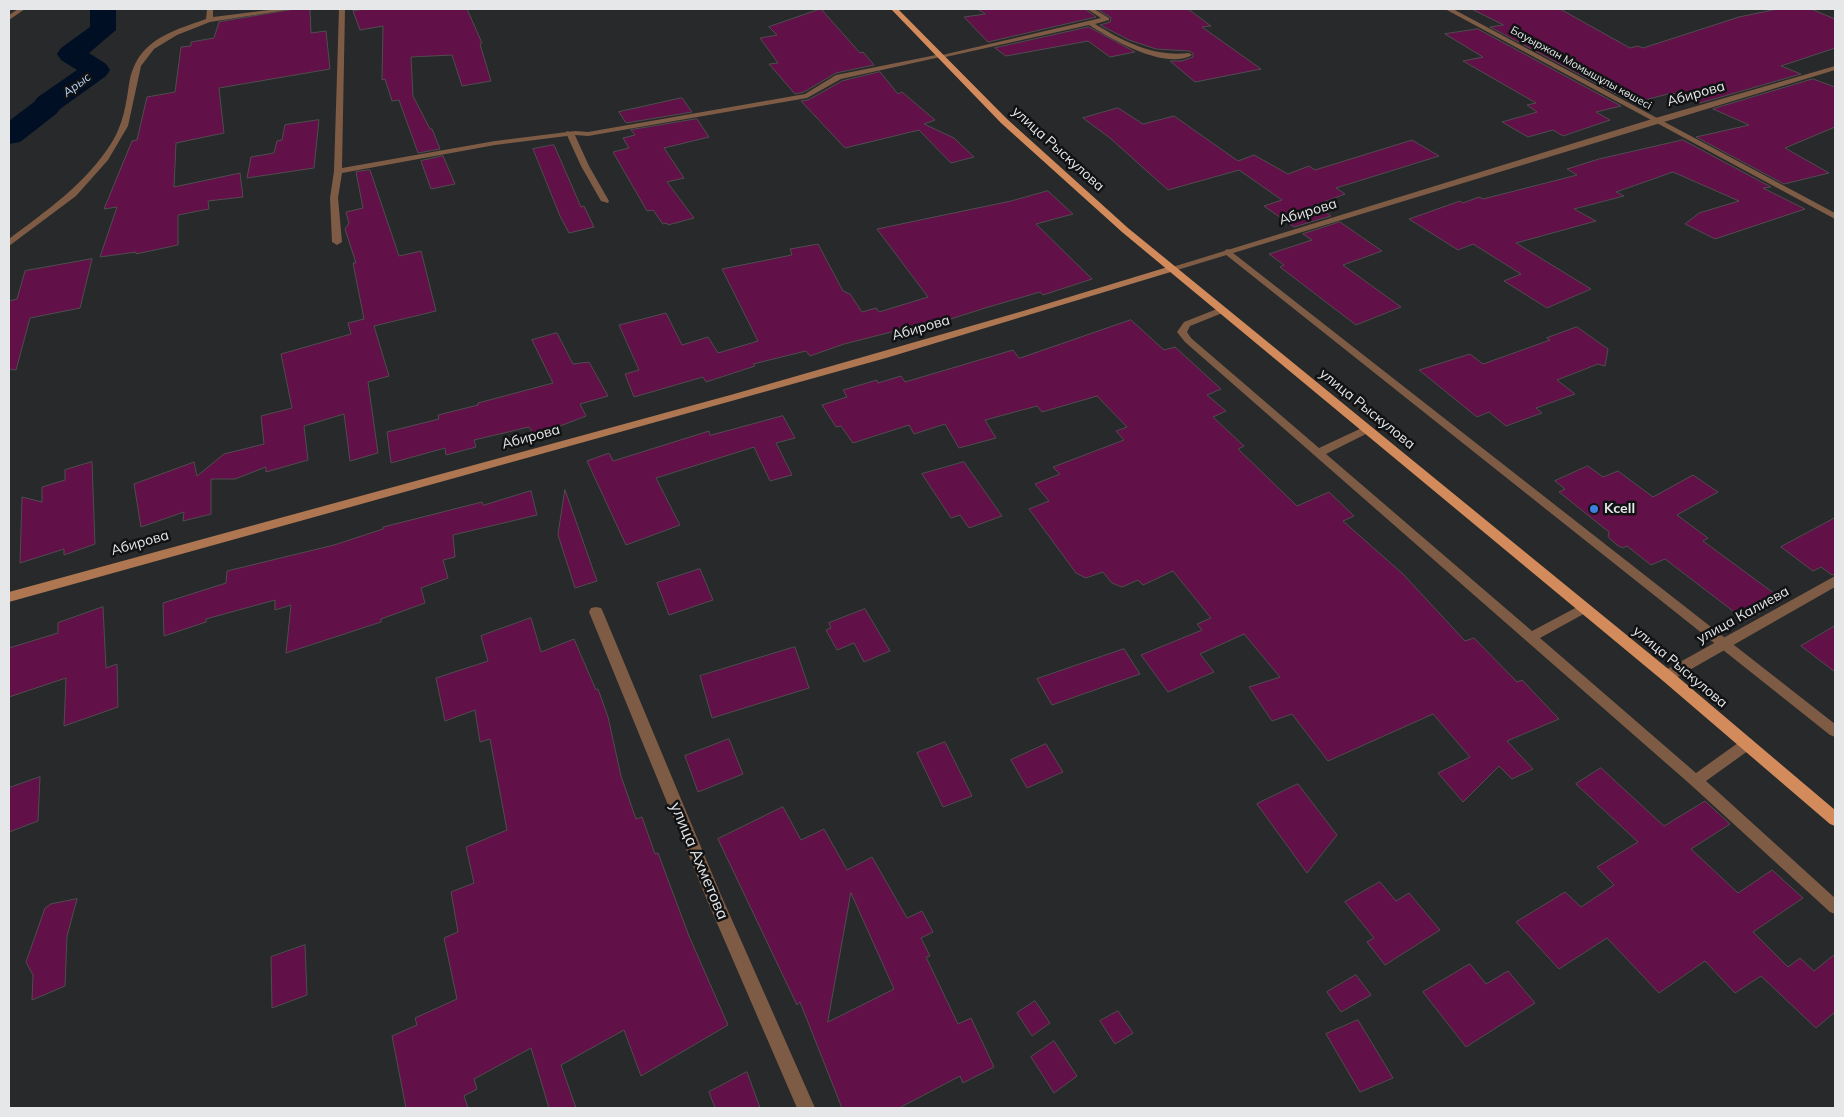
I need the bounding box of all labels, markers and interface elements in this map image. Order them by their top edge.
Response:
street label: Бауыржан Момышұлы көшесі [1508,24,1654,112]
water label: Арыс [60,70,94,100]
street label: Абирова [1665,78,1727,110]
street label: улица Рыскулова [1008,103,1108,195]
street label: Абирова [1277,195,1339,229]
street label: Абирова [890,312,952,344]
street label: улица Рыскулова [1316,365,1418,453]
street label: Абирова [500,421,562,453]
place label: Kcell [1604,501,1635,517]
marker: Kcell [1588,503,1600,515]
street label: Абирова [109,527,171,559]
street label: улица Калиева [1694,583,1792,647]
street label: улица Рыскулова [1629,623,1731,711]
street label: улица Ахметова [666,799,732,923]

